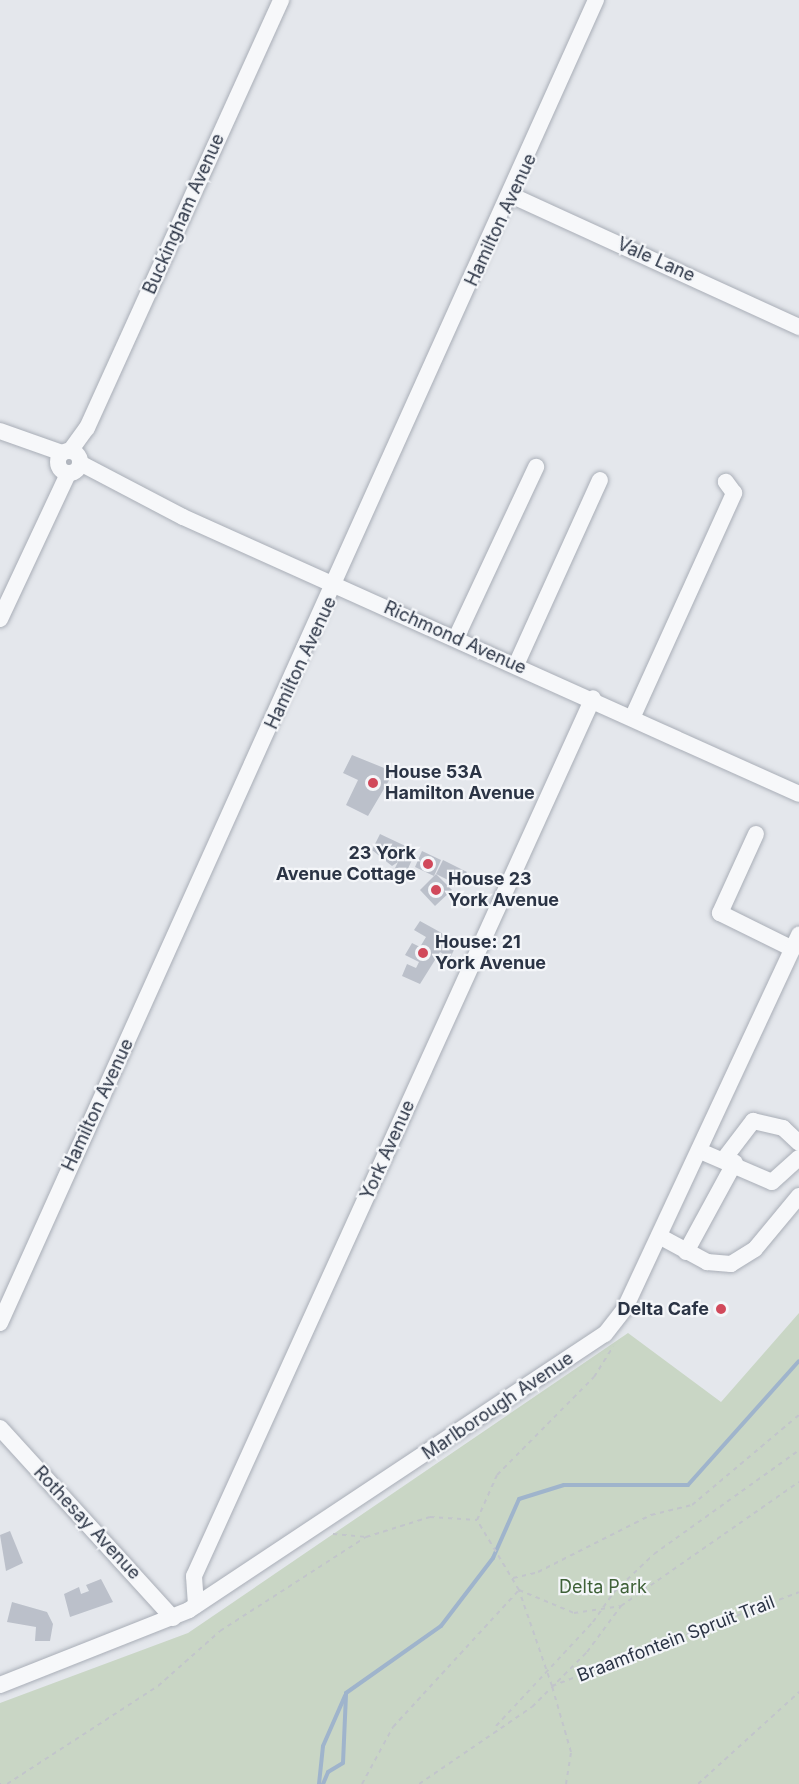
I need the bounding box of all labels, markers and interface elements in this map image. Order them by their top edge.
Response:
street label: Buckingham Avenue [139,130,229,298]
street label: Hamilton Avenue [461,150,541,290]
street label: Vale Lane [614,233,698,287]
street label: Hamilton Avenue [261,593,341,733]
street label: Richmond Avenue [381,597,529,679]
place label: House 53A Hamilton Avenue [385,762,535,804]
marker: House 53A Hamilton Avenue [366,776,380,790]
place label: 23 York Avenue Cottage [276,843,416,886]
marker: 23 York Avenue Cottage [421,857,435,871]
place label: House 23 York Avenue [448,869,559,912]
marker: House 23 York Avenue [429,883,443,897]
place label: House: 21 York Avenue [435,932,546,974]
marker: House: 21 York Avenue [416,946,430,960]
street label: Hamilton Avenue [58,1035,138,1175]
street label: York Avenue [356,1097,420,1203]
place label: Delta Cafe [617,1298,709,1320]
marker: Delta Cafe [714,1302,728,1316]
street label: Marlborough Avenue [418,1347,578,1465]
street label: Rothesay Avenue [29,1462,145,1584]
park label: Delta Park [559,1576,647,1598]
street label: Braamfontein Spruit Trail [574,1591,778,1687]

